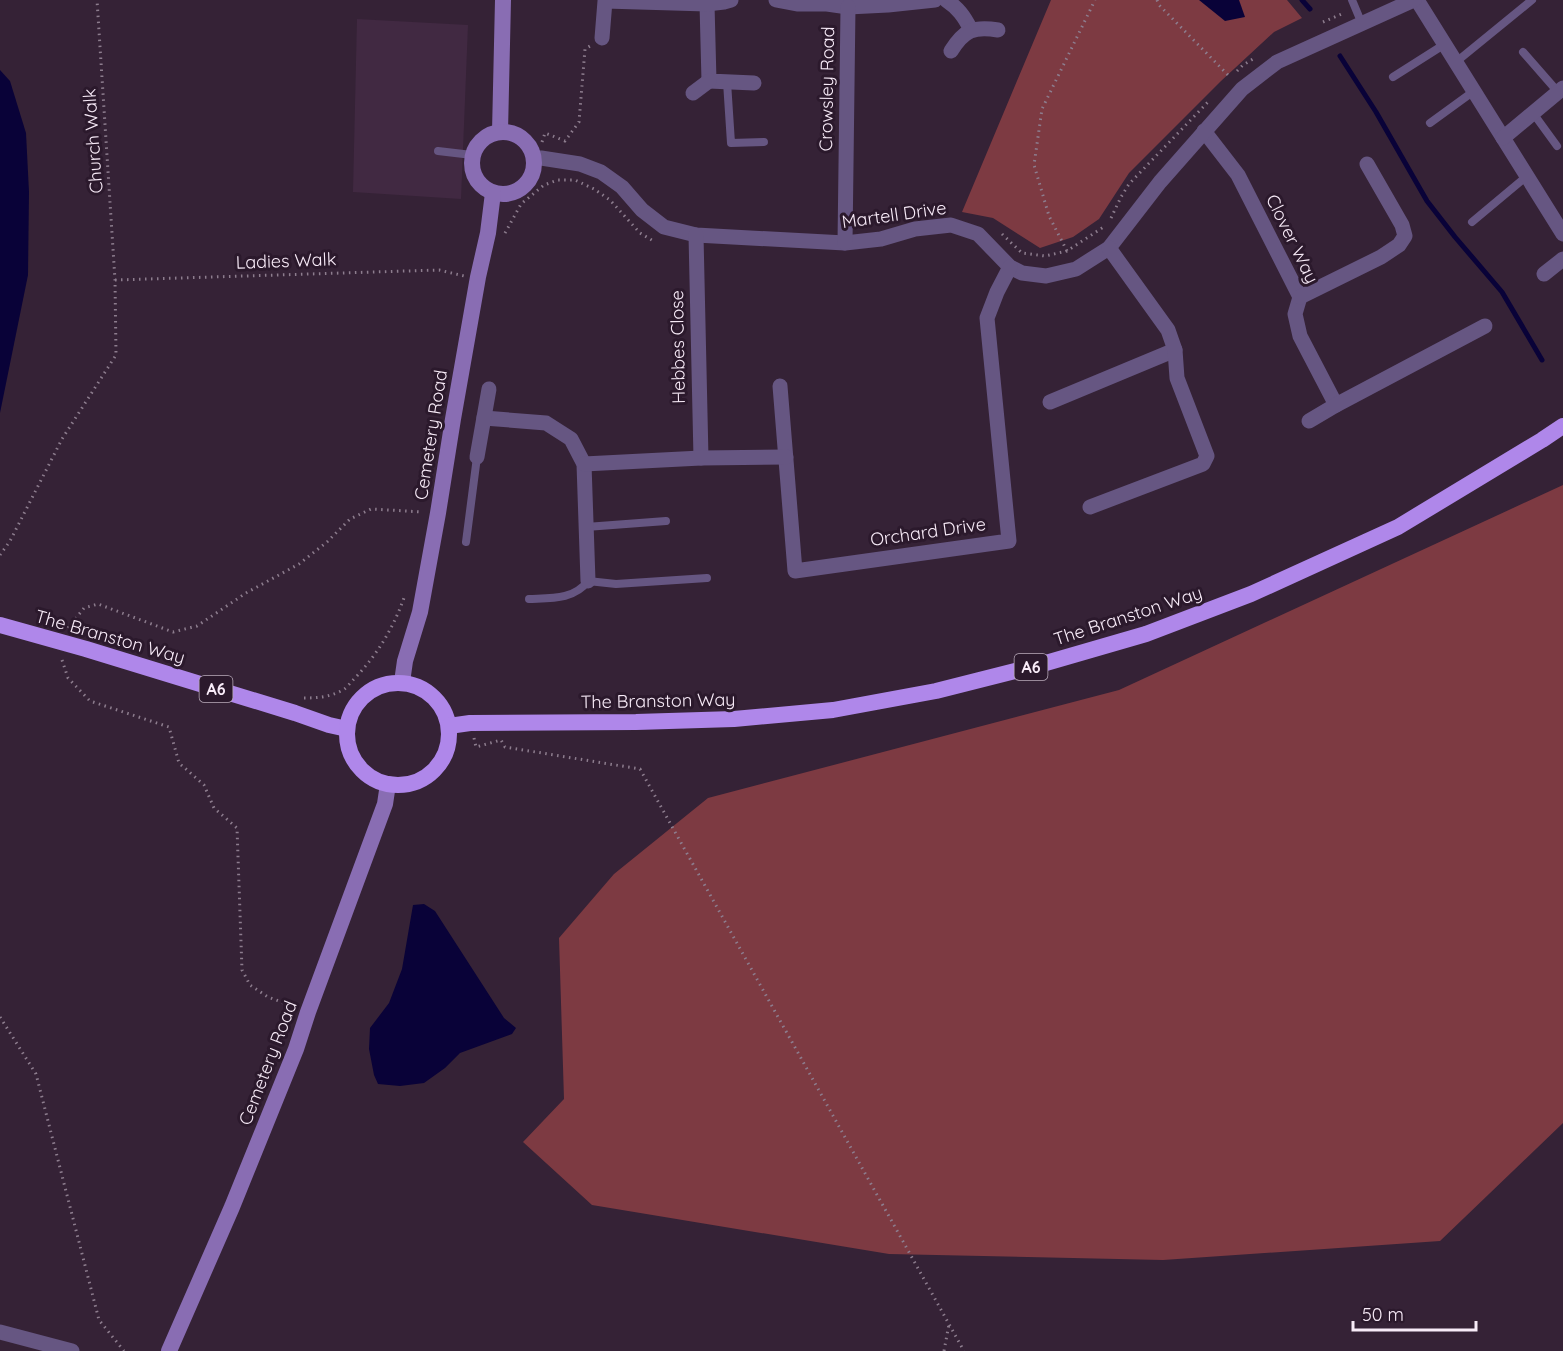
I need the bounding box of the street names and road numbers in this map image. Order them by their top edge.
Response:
street label: Crowsley Road [814,26,839,152]
street label: Church Walk [77,88,108,194]
street label: Clover Way [1261,190,1324,287]
street label: Martell Drive [840,196,948,233]
street label: Ladies Walk [235,247,337,274]
street label: Hebbes Close [665,290,690,404]
street label: Cemetery Road [409,368,452,502]
street label: Orchard Drive [869,512,987,551]
street label: The Branston Way [1051,581,1205,650]
street label: The Branston Way [33,604,188,669]
road number: A6 [1014,654,1048,680]
road number: A6 [200,676,232,702]
street label: The Branston Way [580,688,736,713]
street label: Cemetery Road [233,997,302,1128]

